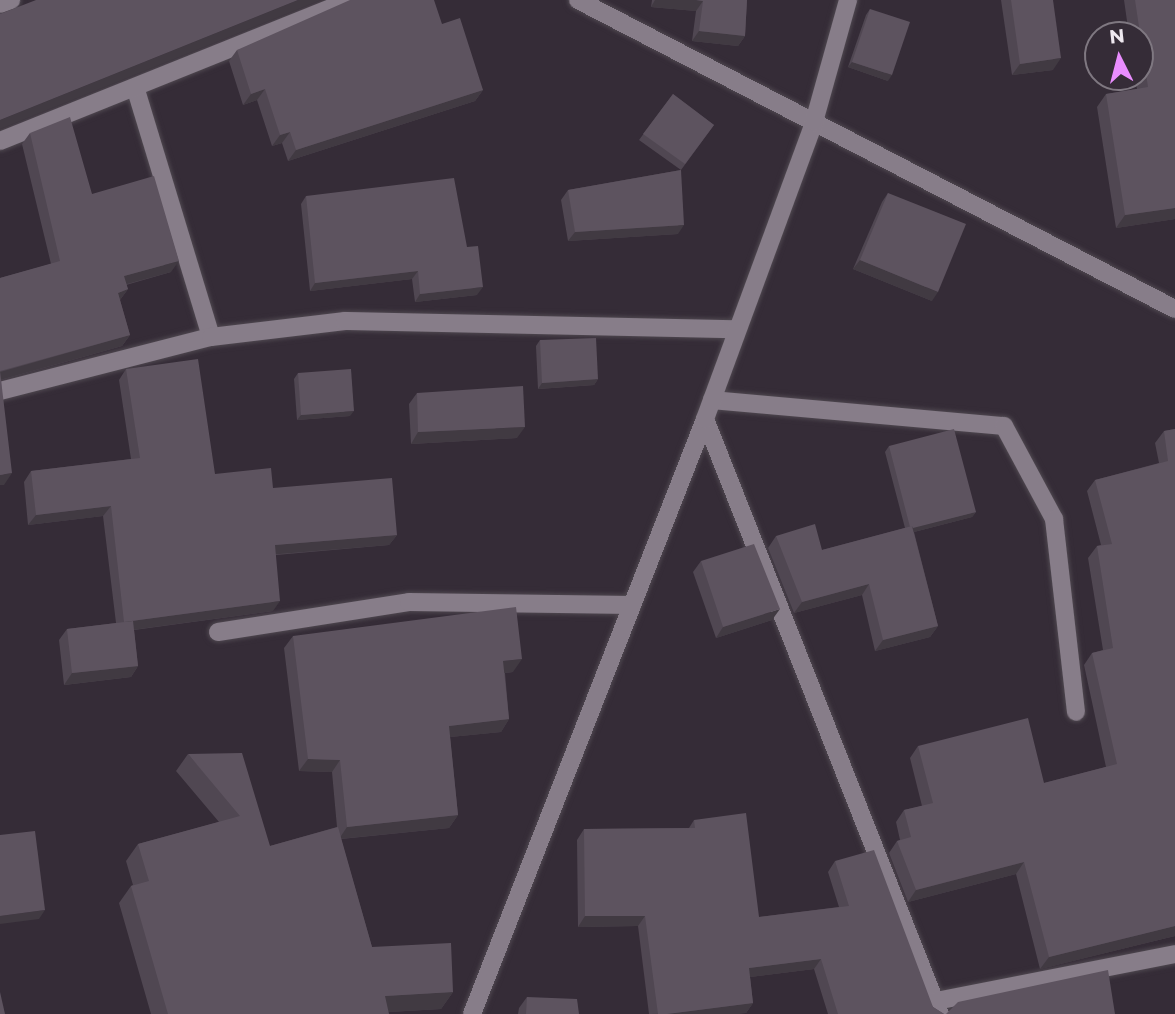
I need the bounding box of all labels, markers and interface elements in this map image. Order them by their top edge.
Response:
north arrow [1084,21,1154,91]
text: N [1108,24,1126,49]

